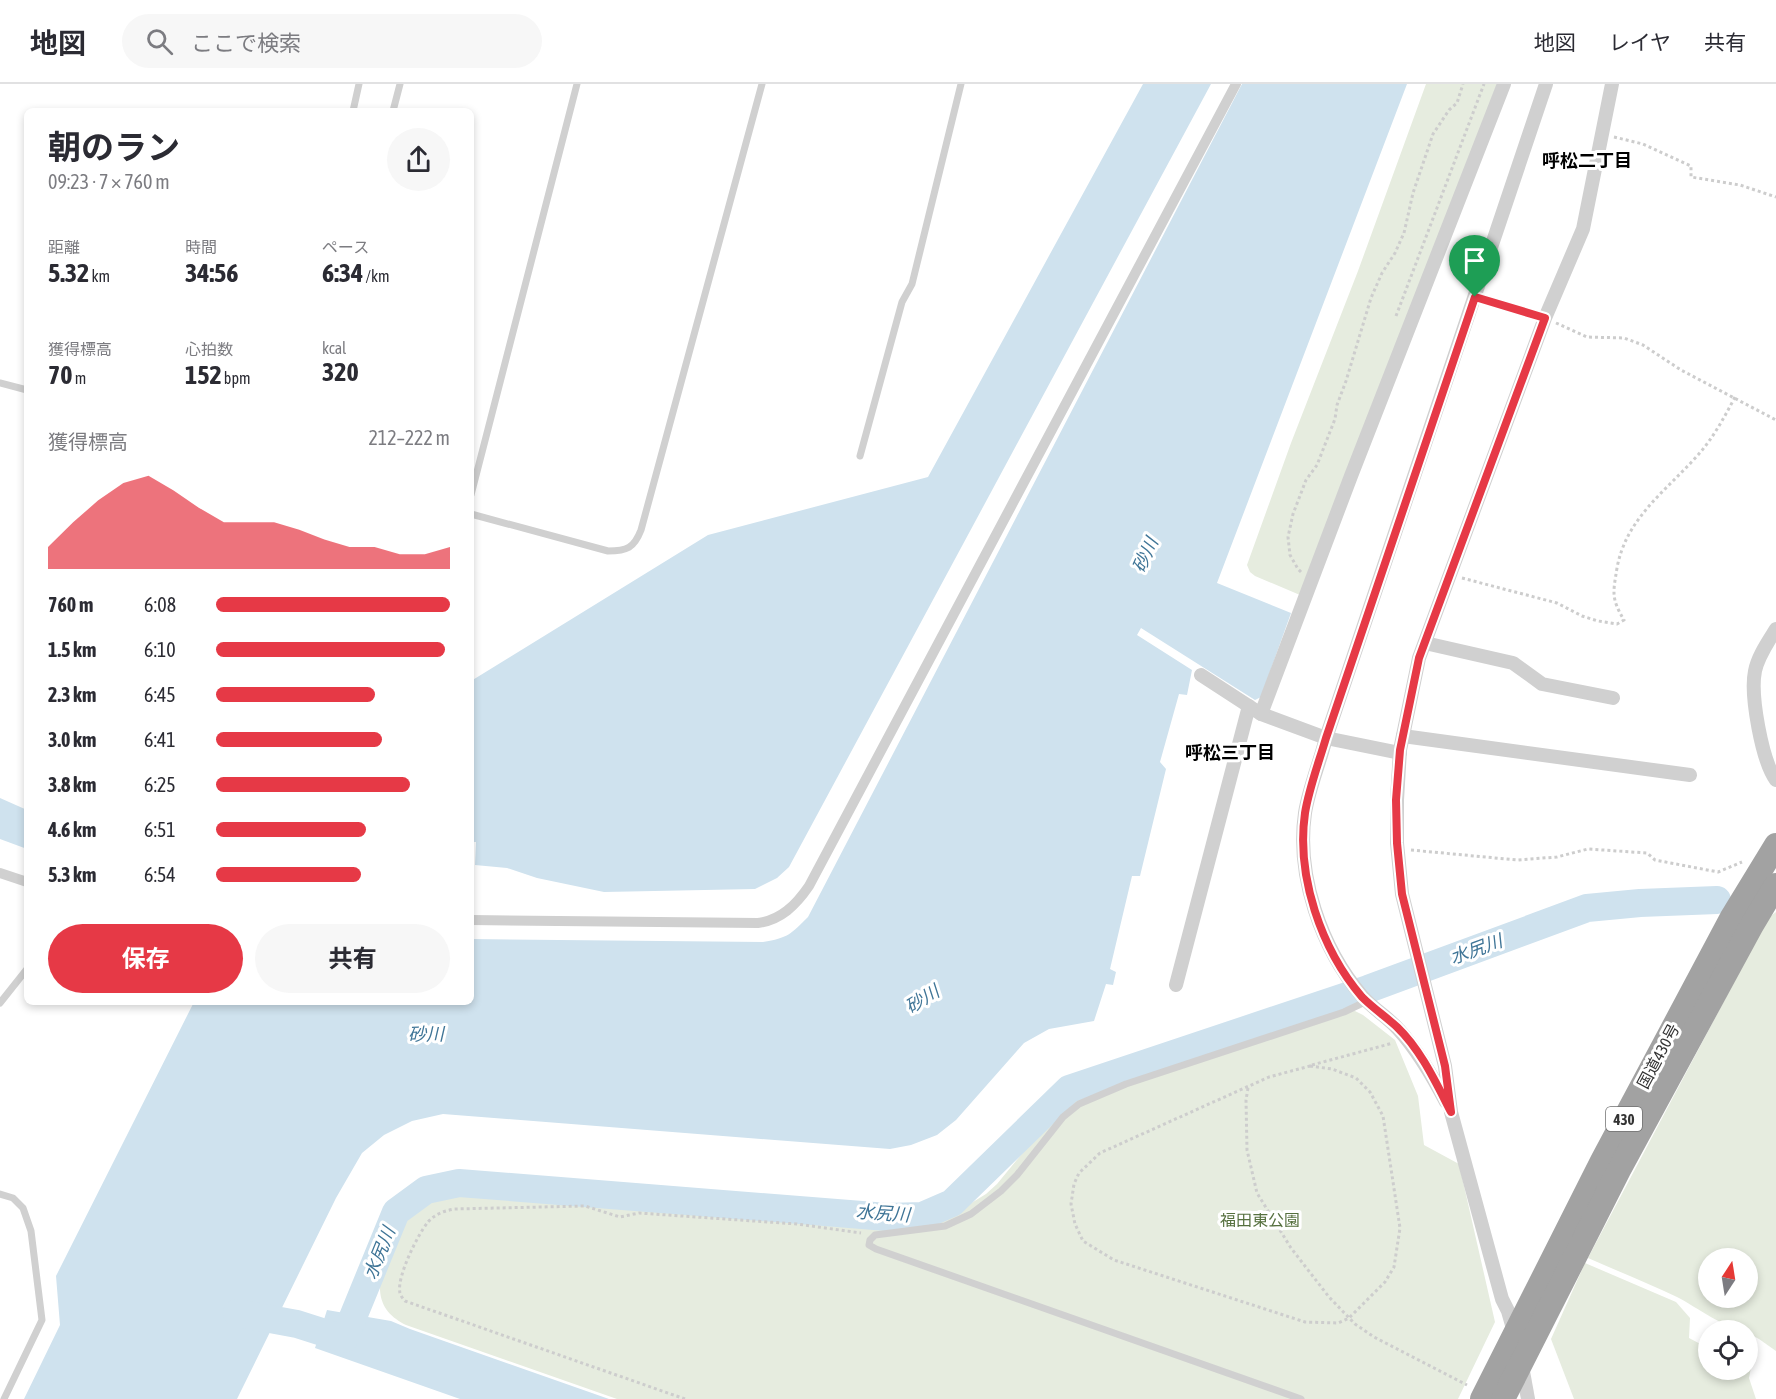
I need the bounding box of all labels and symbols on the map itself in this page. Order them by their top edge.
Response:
district label: 呼松二丁目 [1542,150,1632,171]
pin [1449,235,1500,297]
water label: 砂川 [1128,532,1163,576]
district label: 呼松三丁目 [1185,742,1275,763]
water label: 水尻川 [1447,929,1507,968]
water label: 砂川 [901,979,945,1017]
street label: 国道430号 [1633,1021,1683,1091]
water label: 砂川 [408,1023,446,1045]
road number: 430 [1606,1107,1642,1131]
water label: 水尻川 [855,1201,913,1225]
park label: 福田東公園 [1220,1211,1300,1229]
water label: 水尻川 [359,1222,400,1282]
north arrow [1698,1248,1758,1308]

